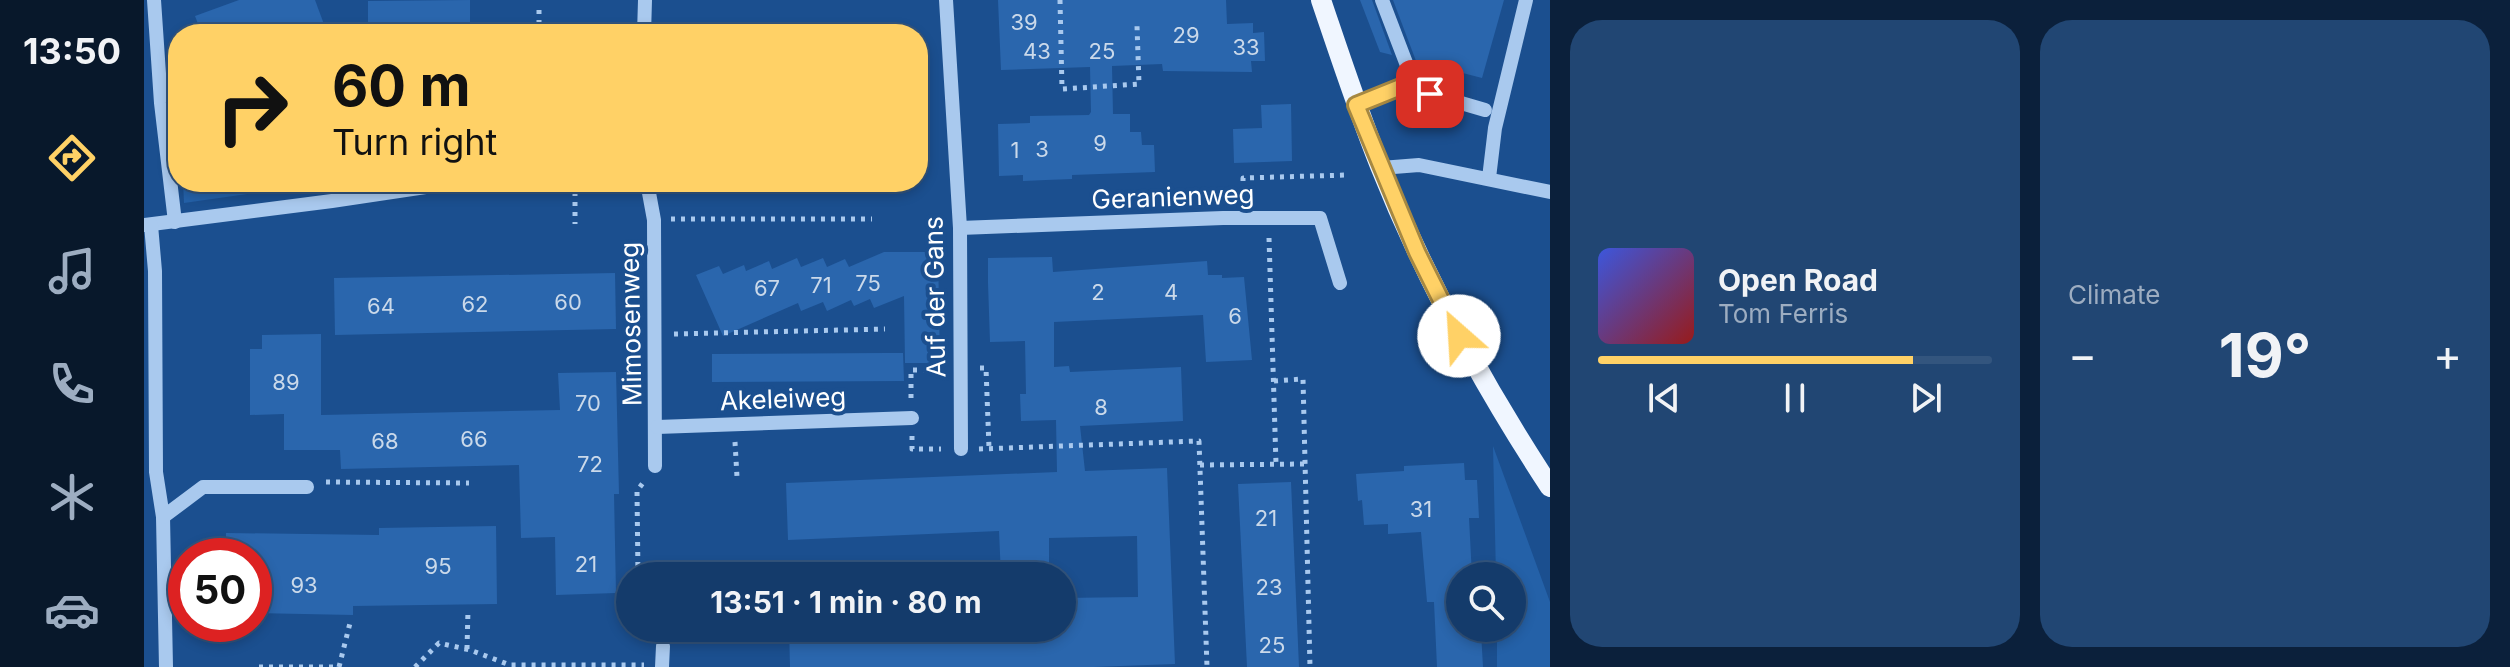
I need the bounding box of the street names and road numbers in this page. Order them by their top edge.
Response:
street label: Geranienweg [1091,178,1255,215]
street label: Auf der Gans [918,216,951,378]
street label: Mimosenweg [614,242,647,406]
street label: Akeleiweg [719,381,847,416]

